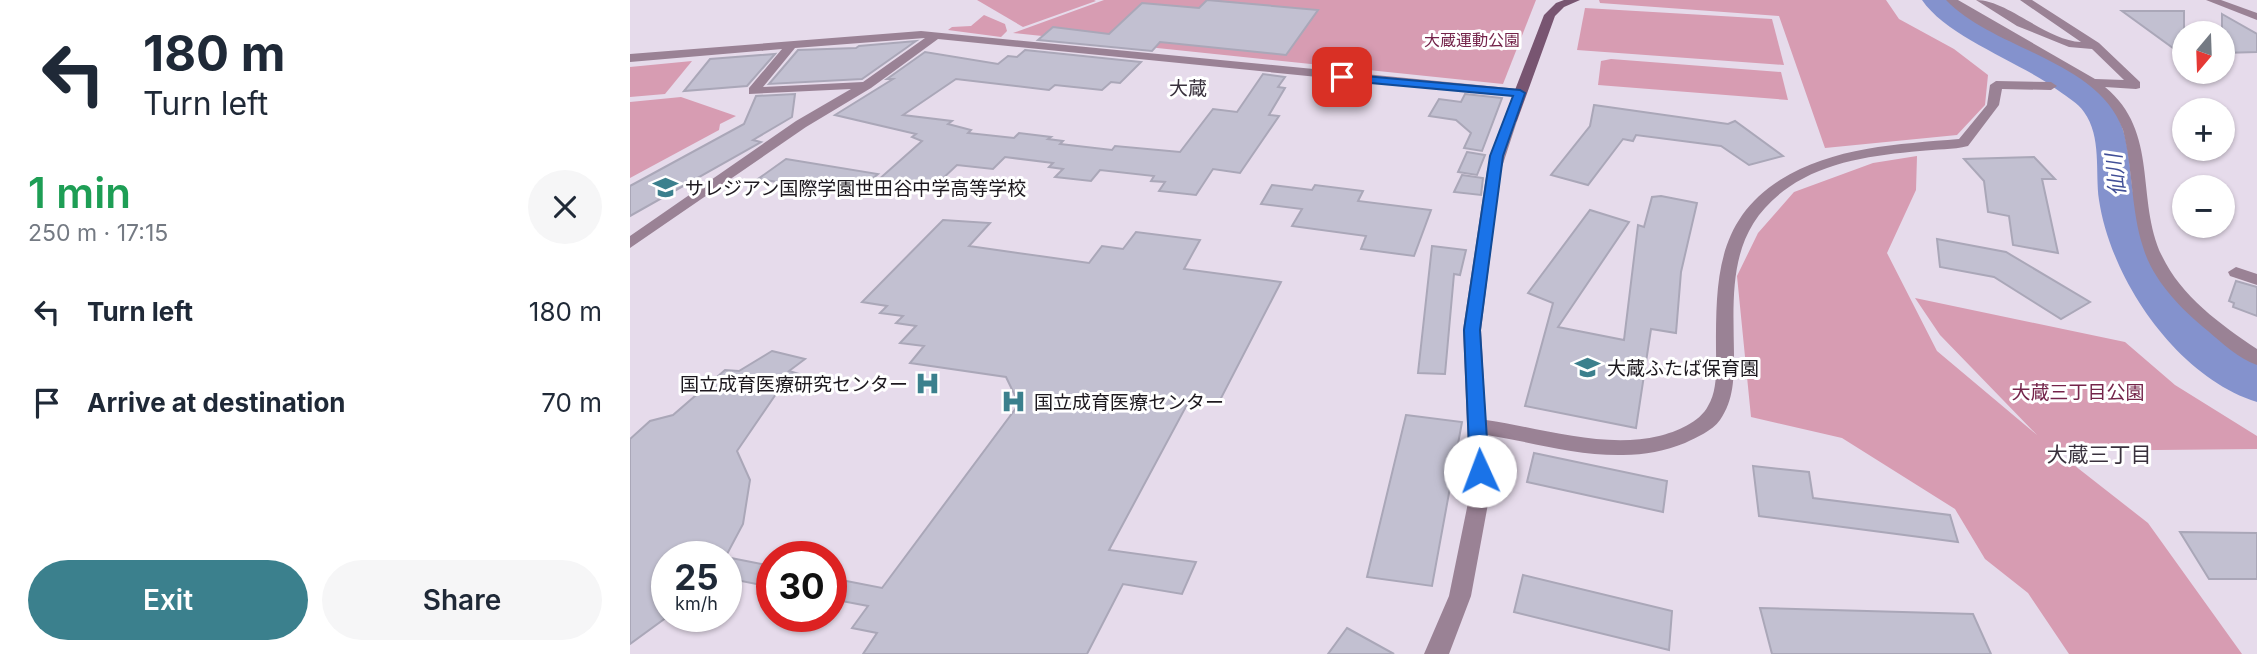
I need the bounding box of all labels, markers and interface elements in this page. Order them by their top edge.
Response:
north arrow [2172,21,2235,84]
map controls [2172,21,2235,238]
text: 180 m [143,24,285,83]
icon: left [28,28,119,119]
park label: 大蔵運動公園 [1424,30,1520,50]
pin [1312,47,1372,107]
icon: arrive [1323,58,1361,96]
district label: 大蔵 [1169,77,1207,100]
text: Turn left [143,84,268,123]
button: + [2172,98,2235,161]
water label: 仙川 [2101,151,2130,197]
text: 1 min [28,167,131,218]
button: close [528,170,602,244]
school or university icon: サレジアン国際学園世田谷中学高等学校 [651,174,679,202]
button: − [2172,175,2235,238]
place label: サレジアン国際学園世田谷中学高等学校 [685,177,1026,200]
text: 250 m · 17:15 [28,219,168,247]
icon: left [28,293,66,331]
text: Turn left [87,296,193,327]
text: 180 m [529,296,602,327]
school or university icon: 大蔵ふたば保育園 [1573,354,1601,382]
place label: 大蔵ふたば保育園 [1607,357,1759,380]
hospital icon: 国立成育医療研究センター [914,370,942,398]
place label: 国立成育医療研究センター [680,373,908,396]
park label: 大蔵三丁目公園 [2011,381,2145,404]
icon: arrive [28,384,66,422]
text: Arrive at destination [87,387,346,418]
text: 70 m [541,387,602,418]
hospital icon: 国立成育医療センター [1000,388,1028,416]
place label: 国立成育医療センター [1034,391,1224,414]
position arrow [1443,434,1517,508]
district label: 大蔵三丁目 [2047,442,2152,467]
speed limit sign: 30 [756,541,847,632]
text: 25 [674,556,719,598]
button: Exit [28,560,308,640]
button: Share [322,560,602,640]
text: km/h [675,593,718,614]

